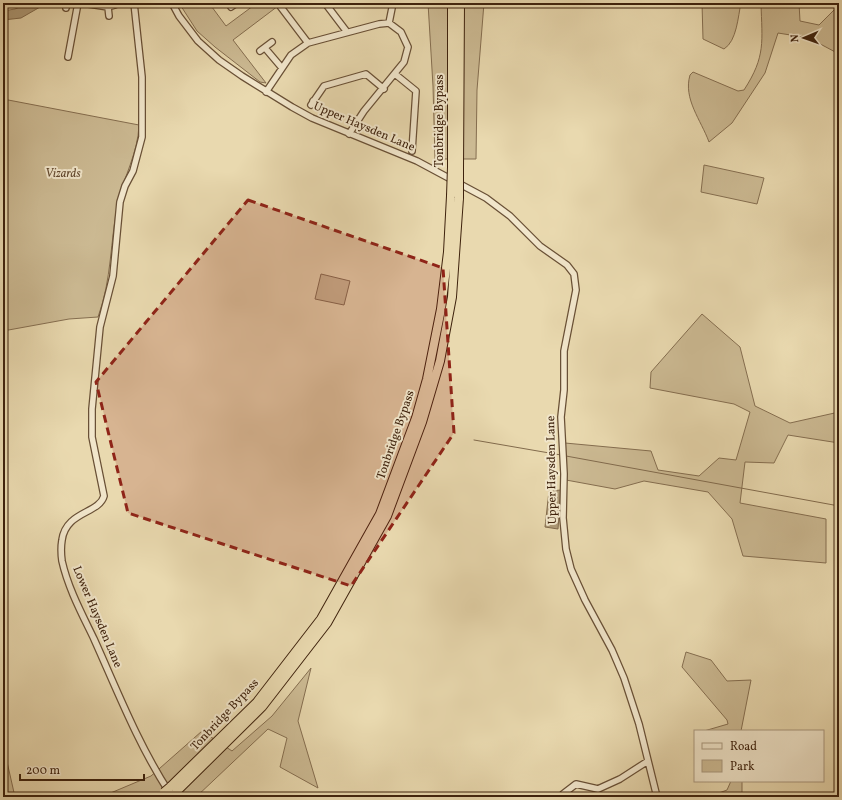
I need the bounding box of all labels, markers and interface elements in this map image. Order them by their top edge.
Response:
north arrow [784,18,824,58]
text: N [788,34,803,43]
street label: Tonbridge Bypass [432,74,448,168]
street label: Upper Haysden Lane [311,98,417,156]
park label: Vizards [45,166,81,182]
street label: Tonbridge Bypass [373,388,419,482]
street label: Upper Haysden Lane [543,415,561,525]
street label: Lower Haysden Lane [68,564,126,671]
street label: Tonbridge Bypass [187,676,263,754]
legend [694,730,824,782]
text: Road [730,739,757,755]
scale bar [20,756,144,782]
text: Park [730,759,755,775]
text: 200 m [26,763,60,779]

